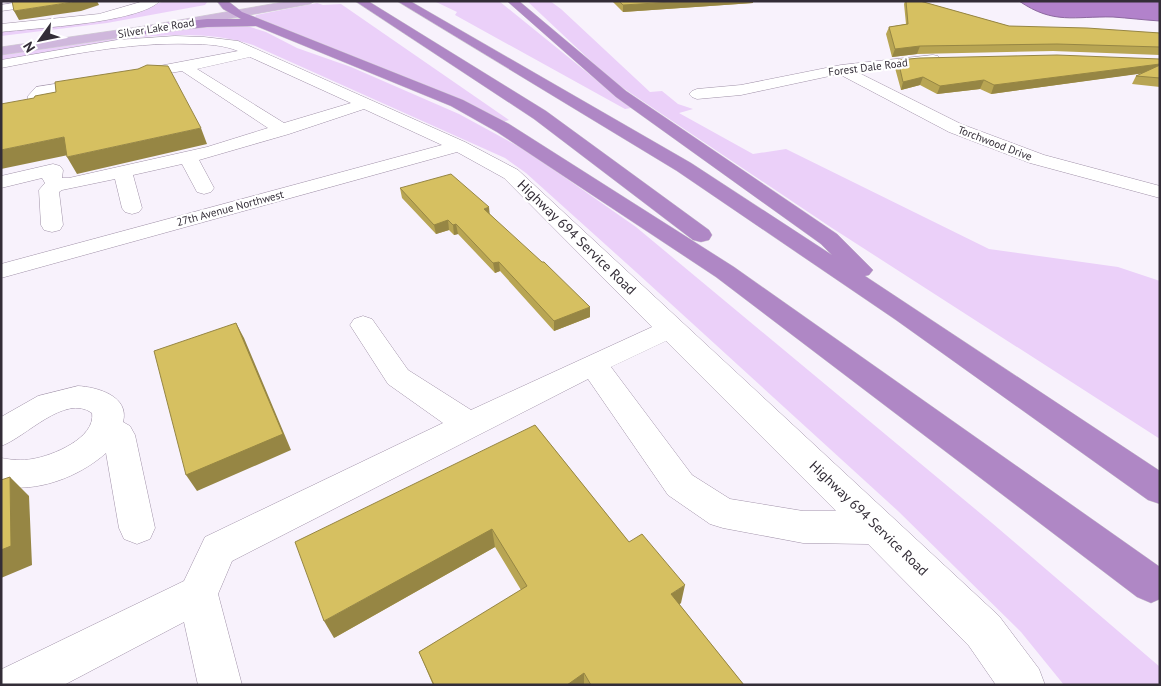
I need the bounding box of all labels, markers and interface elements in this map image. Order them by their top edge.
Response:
north arrow [15,15,65,65]
street label: Silver Lake Road [117,15,195,41]
text: N [19,38,39,56]
street label: Forest Dale Road [827,55,909,79]
street label: Torchwood Drive [956,122,1035,164]
street label: Highway 694 Service Road [514,176,640,298]
street label: 27th Avenue Northwest [175,187,285,229]
street label: Highway 694 Service Road [806,457,932,579]

